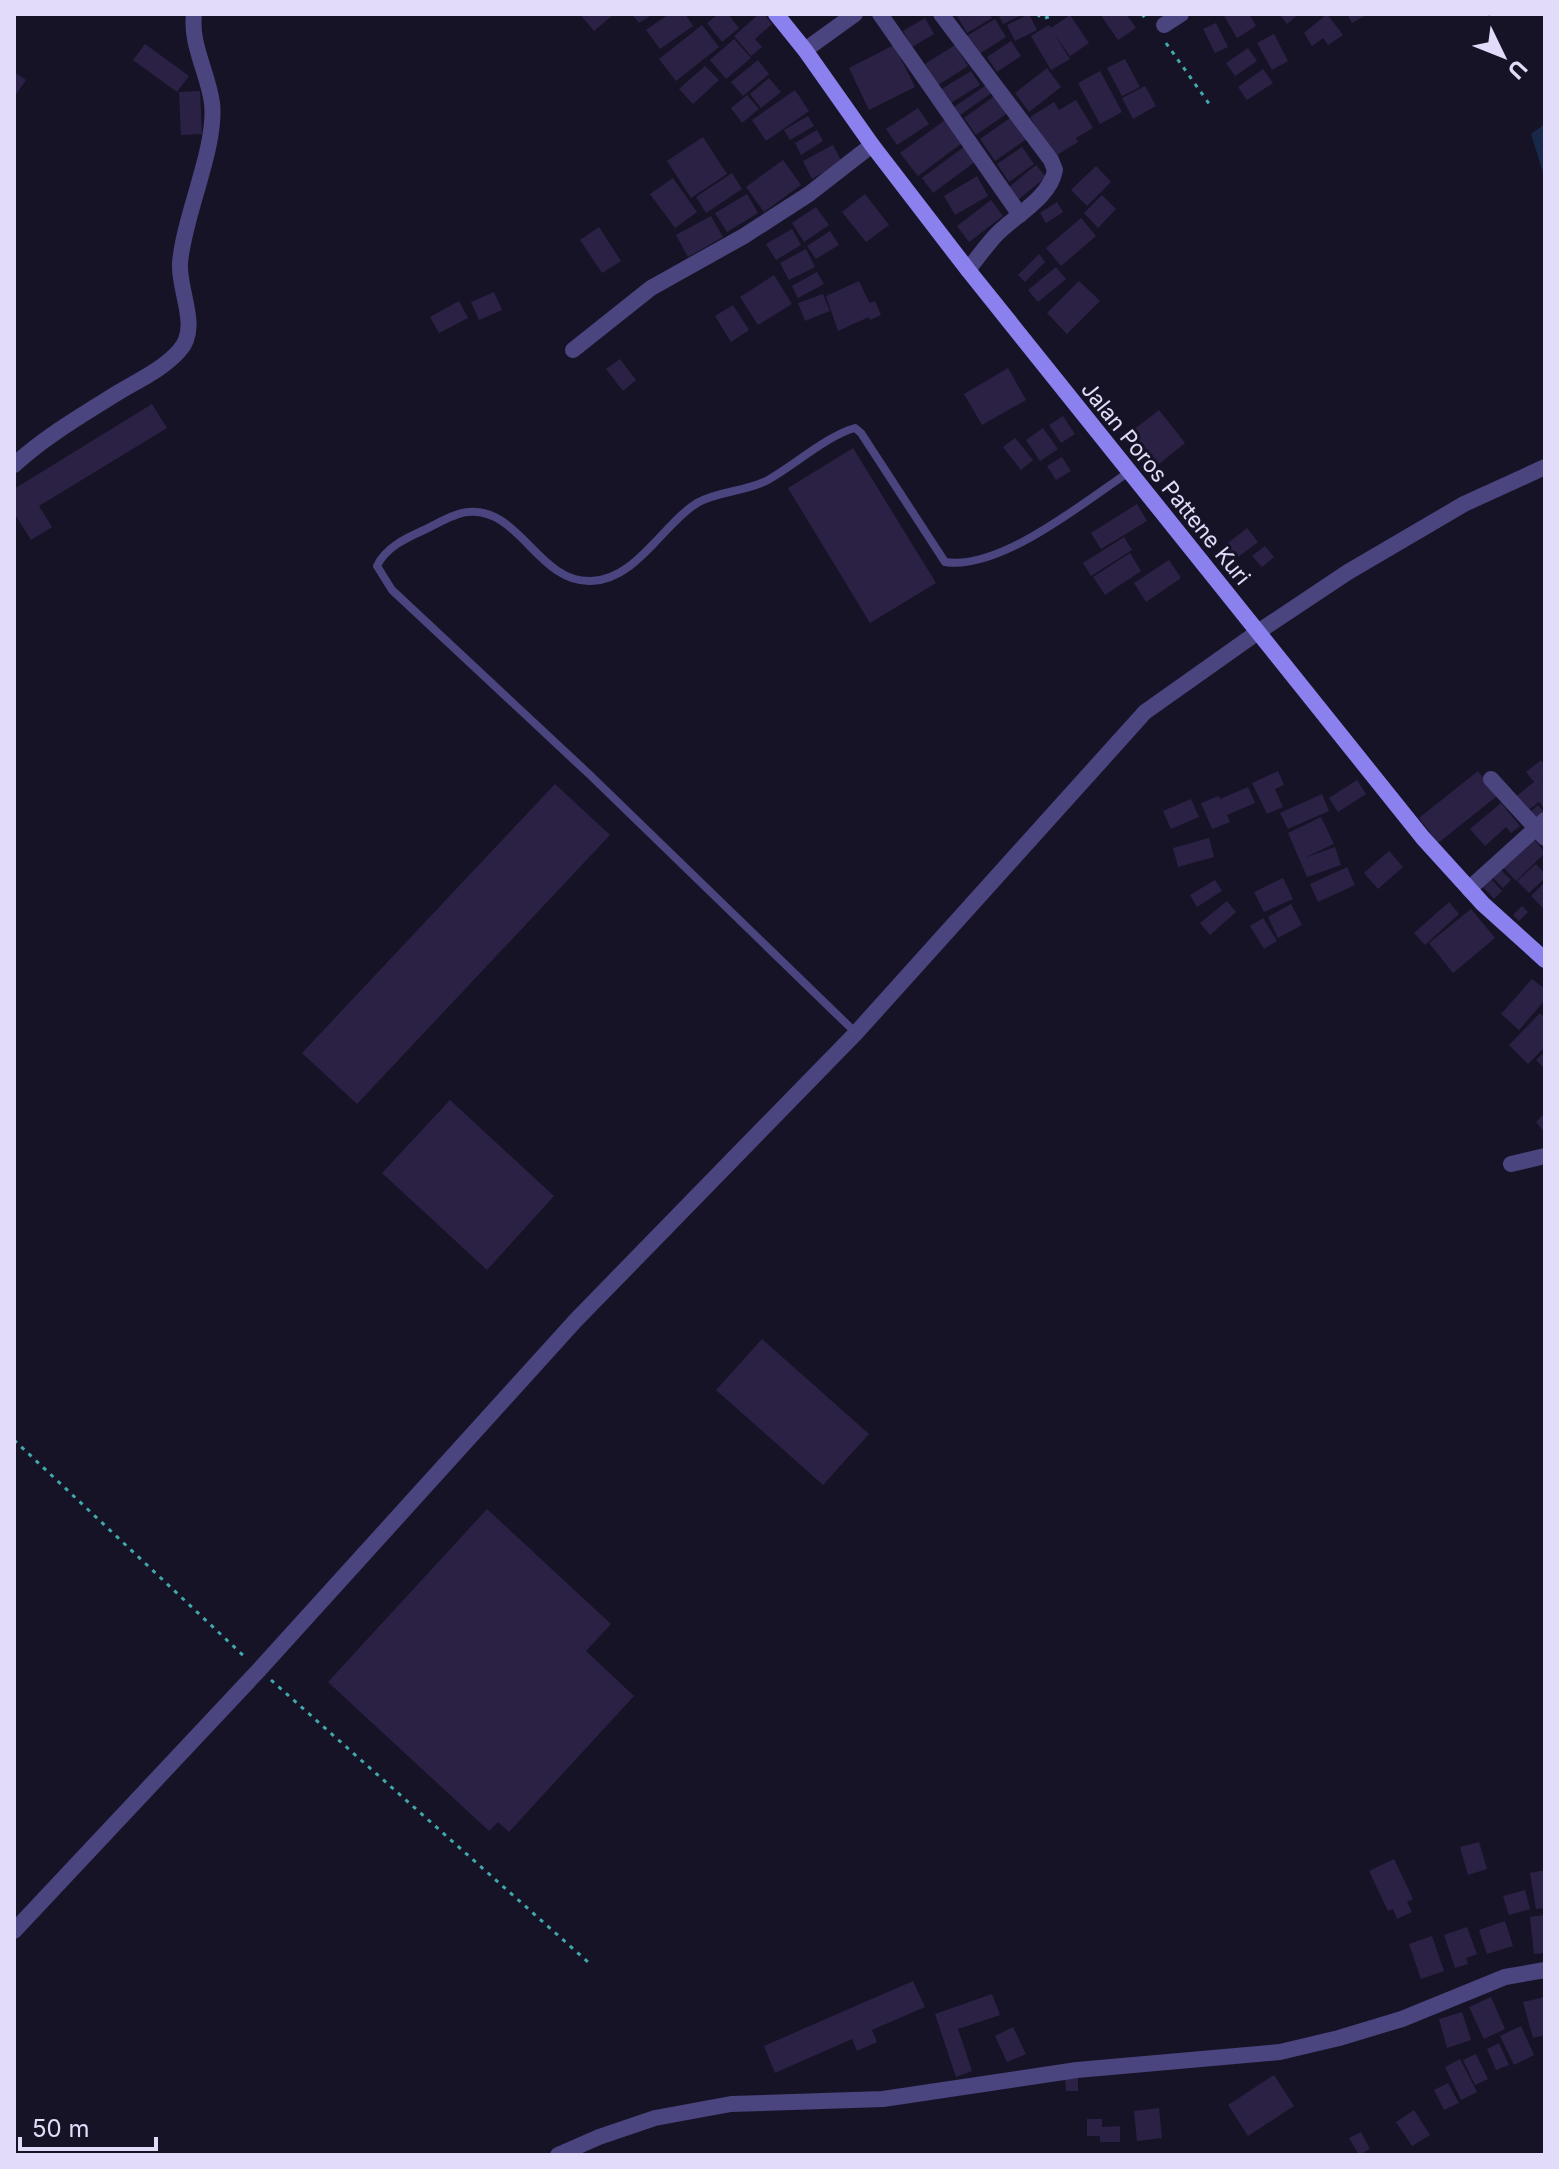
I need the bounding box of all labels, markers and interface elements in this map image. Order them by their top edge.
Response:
north arrow [1463,16,1543,96]
text: U [1503,55,1533,84]
street label: Jalan Poros Pattene Kuri [1076,376,1256,590]
scale bar [20,2101,156,2151]
text: 50 m [32,2114,90,2143]

